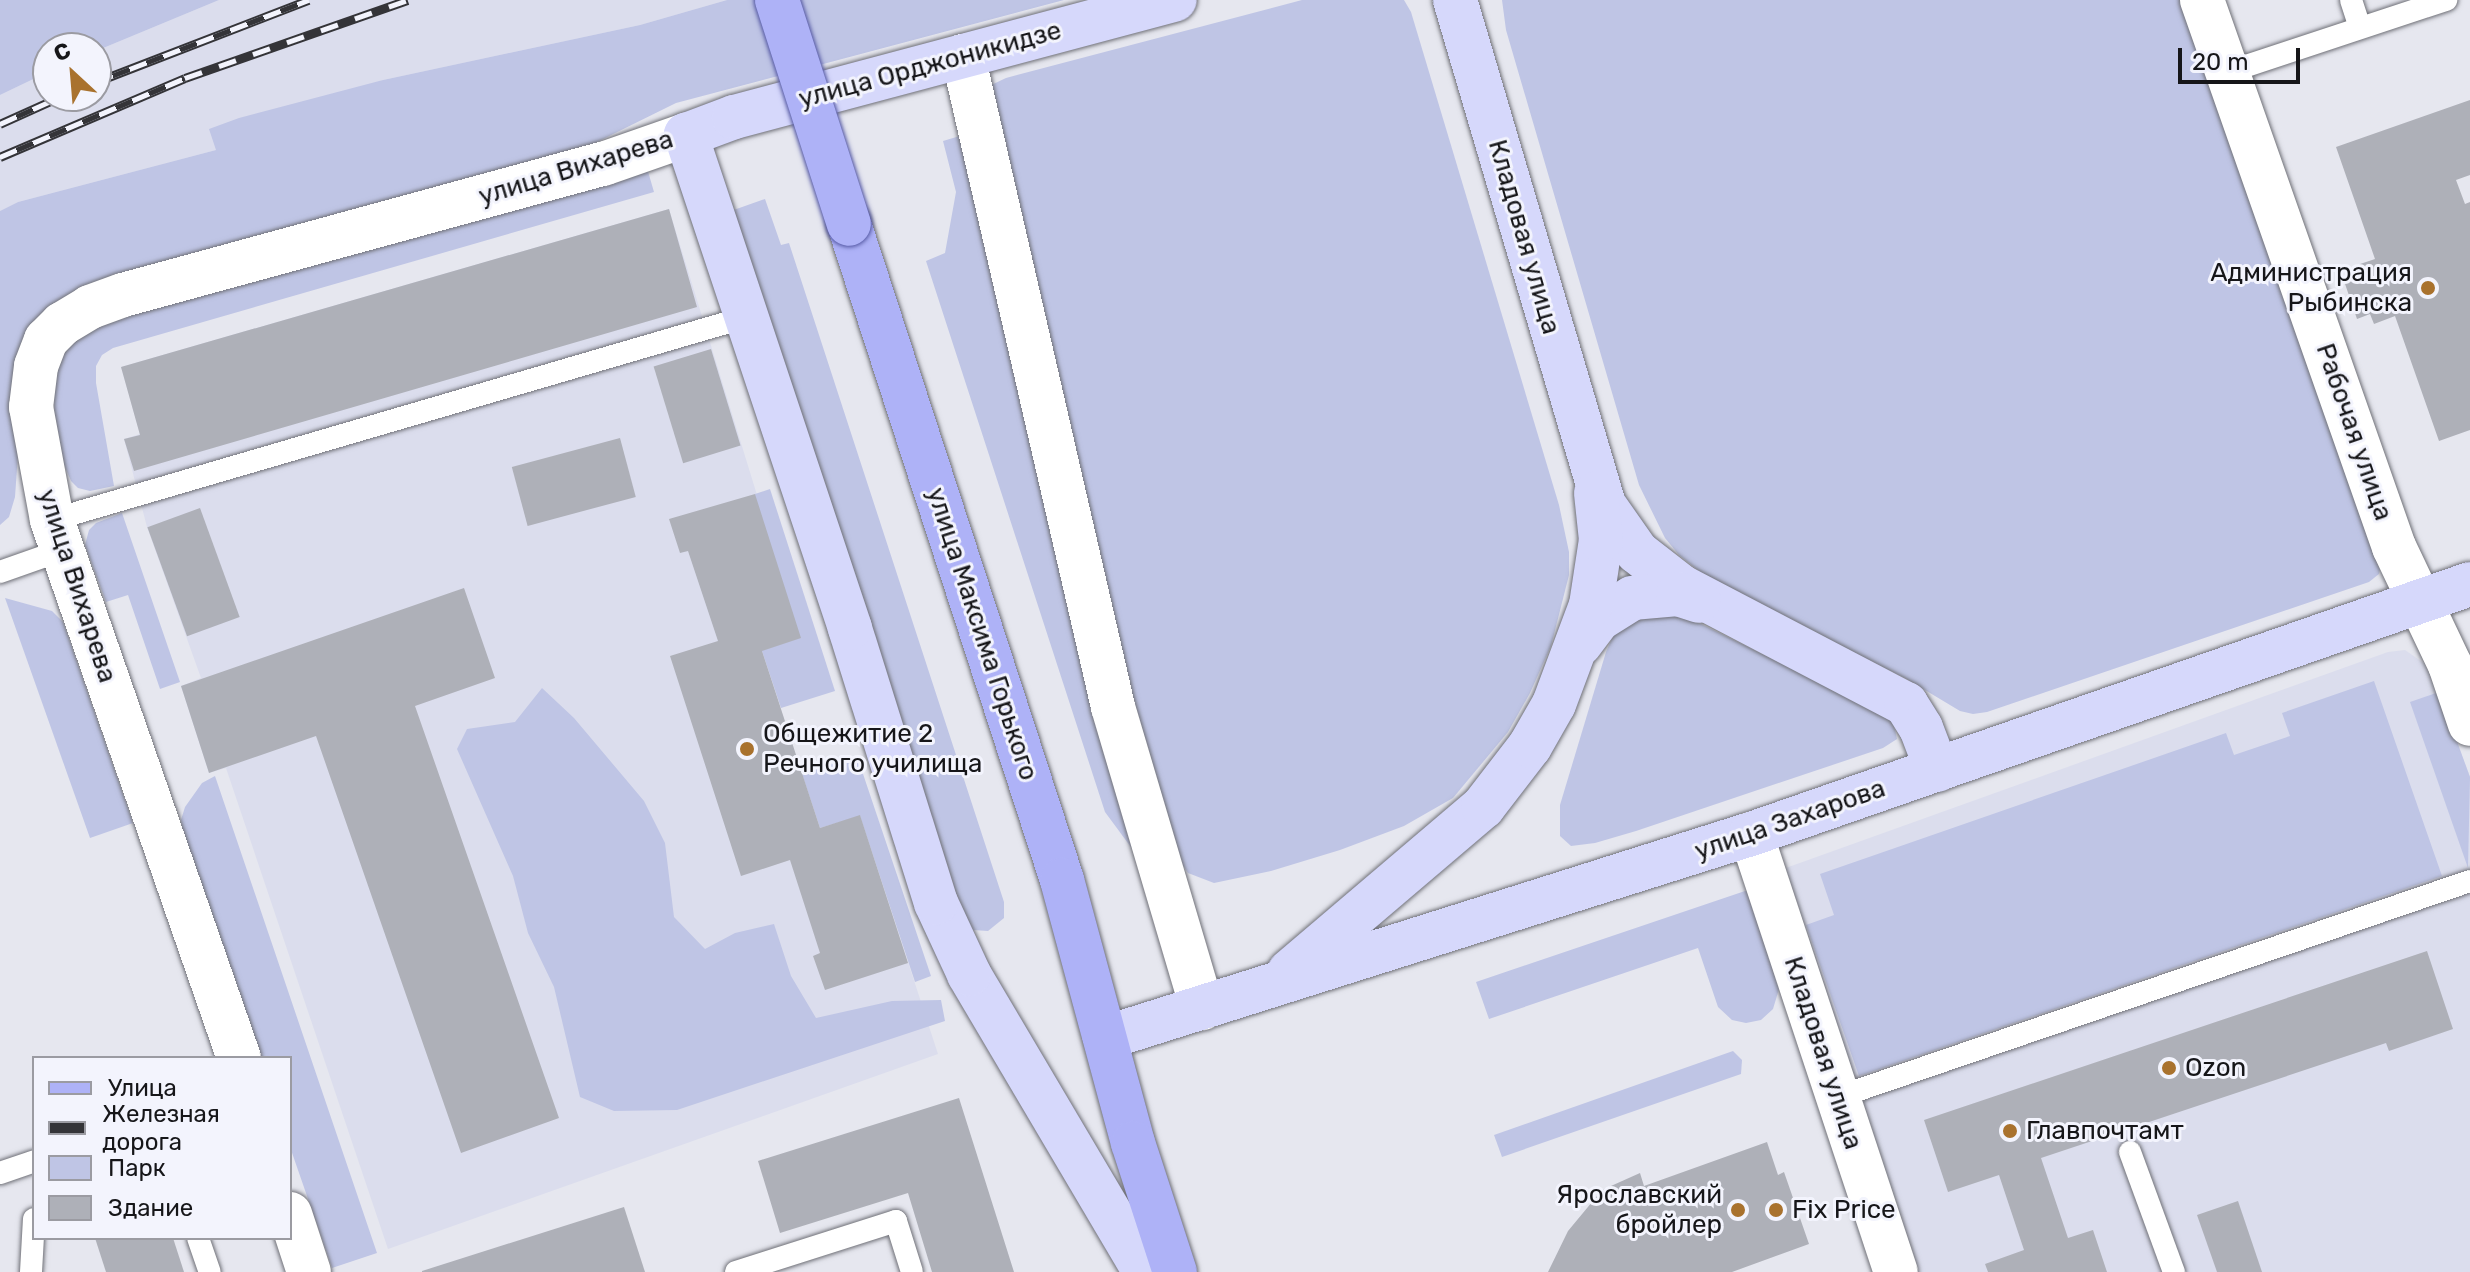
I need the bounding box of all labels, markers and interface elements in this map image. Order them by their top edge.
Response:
street label: улица Орджоникидзе [795,15,1065,115]
north arrow [32,32,112,112]
scale bar [2182,32,2304,82]
text: С [49,36,75,67]
text: 20 m [2192,48,2249,76]
street label: улица Вихарева [475,124,677,212]
street label: Кладовая улица [1481,136,1567,338]
place label: Администрация Рыбинска [2210,257,2412,318]
marker: Администрация Рыбинска [2419,279,2437,297]
street label: Рабочая улица [2309,339,2399,525]
street label: улица Максима Горького [920,484,1044,784]
street label: улица Вихарева [31,485,123,687]
place label: Общежитие 2 Речного училища [763,718,982,780]
marker: Общежитие 2 Речного училища [738,740,756,758]
street label: улица Захарова [1691,773,1889,867]
street label: Кладовая улица [1777,953,1869,1153]
place label: Ozon [2185,1052,2246,1084]
legend [32,1056,292,1240]
marker: Ozon [2160,1059,2178,1077]
text: Улица [108,1074,177,1102]
text: Железная дорога [102,1100,220,1156]
place label: Главпочтамт [2026,1115,2184,1147]
marker: Главпочтамт [2001,1122,2019,1140]
text: Парк [108,1154,166,1182]
place label: Ярославский бройлер [1556,1179,1722,1240]
text: Здание [108,1194,193,1222]
place label: Fix Price [1792,1194,1896,1226]
marker: Ярославский бройлер [1729,1201,1747,1219]
marker: Fix Price [1767,1201,1785,1219]

